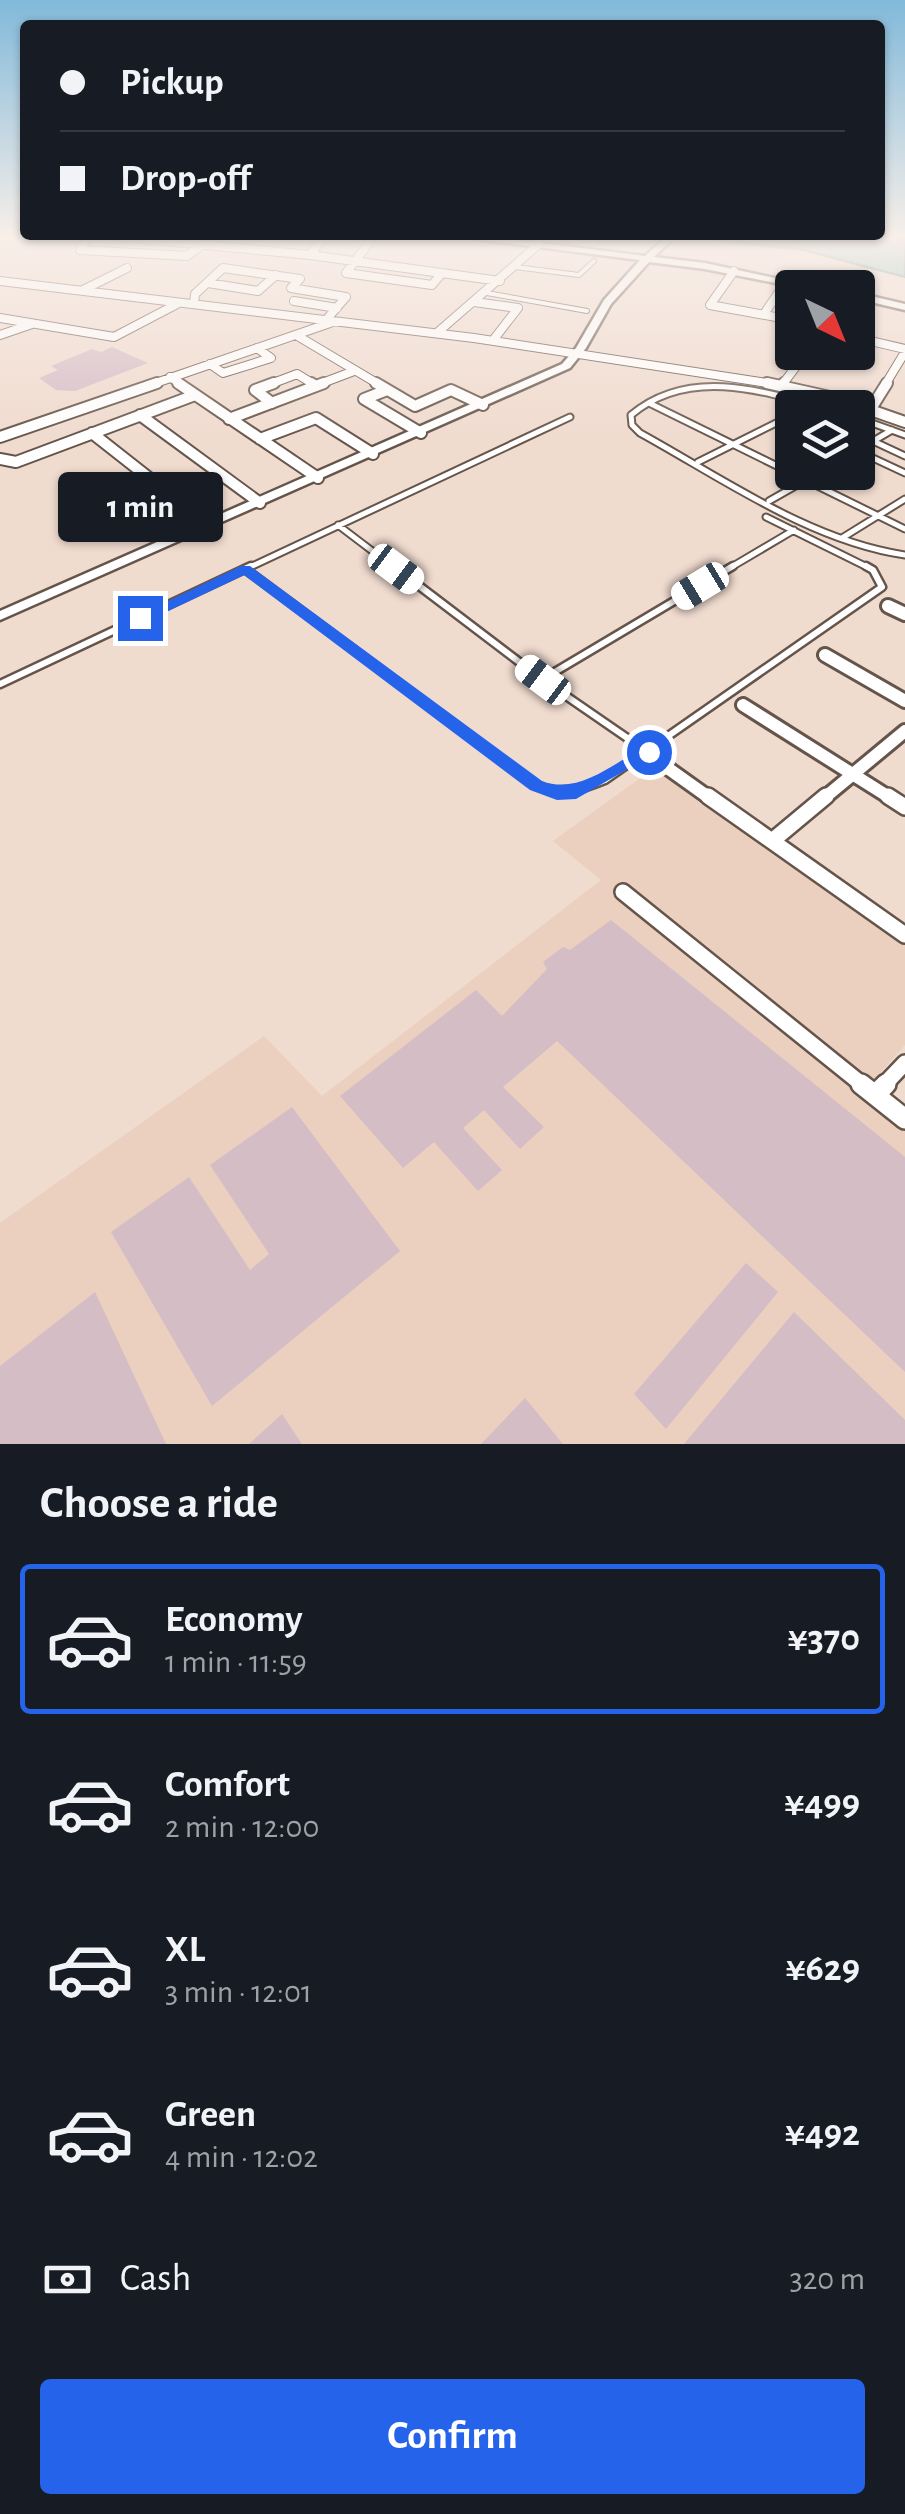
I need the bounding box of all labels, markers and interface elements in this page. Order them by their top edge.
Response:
text: Pickup [120,64,224,102]
text: Drop-off [120,160,251,198]
north arrow [775,270,875,370]
map controls [775,270,875,490]
button: layers [775,390,875,490]
callout: 1 min [58,473,222,543]
text: 1 min [107,491,174,523]
car [363,539,429,599]
car [667,558,733,614]
route end [118,596,163,641]
car [510,650,576,710]
route start [627,730,672,775]
text: Choose a ride [40,1481,278,1526]
icon: car [45,1594,135,1684]
text: Economy [165,1601,303,1639]
text: ¥370 [787,1620,860,1658]
text: 1 min · 11:59 [165,1646,307,1678]
icon: car [45,1759,135,1849]
text: Comfort [165,1766,290,1804]
text: ¥499 [784,1785,860,1823]
text: 2 min · 12:00 [165,1811,319,1843]
icon: car [45,1924,135,2014]
text: XL [165,1931,205,1969]
text: ¥629 [785,1950,860,1988]
text: 3 min · 12:01 [165,1976,312,2008]
icon: car [45,2089,135,2179]
text: Green [165,2096,256,2134]
text: ¥492 [785,2115,860,2153]
text: 4 min · 12:02 [165,2141,318,2173]
icon: cash [40,2252,95,2307]
text: Cash [120,2260,191,2298]
text: 320 m [789,2263,865,2295]
button: Confirm [40,2379,865,2494]

